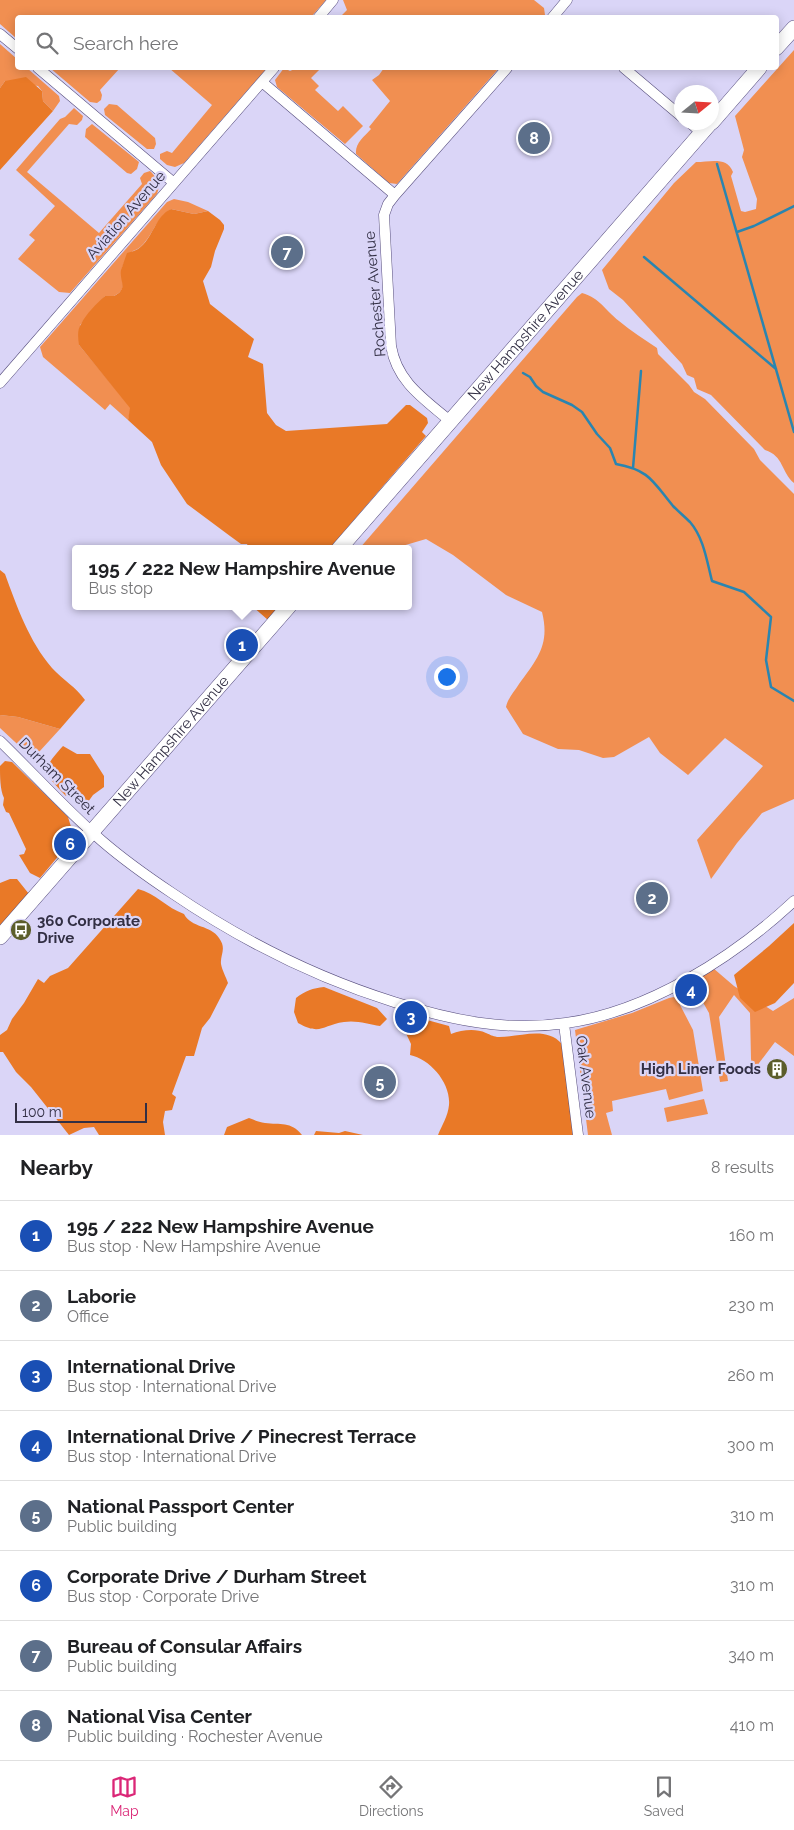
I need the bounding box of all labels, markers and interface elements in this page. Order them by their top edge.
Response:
search box [15,15,779,70]
icon: search [33,29,61,57]
text: Search here [73,32,179,54]
north arrow [674,85,719,130]
pin: 8 [518,119,550,157]
street label: Aviation Avenue [83,167,169,263]
street label: Rochester Avenue [361,230,389,358]
pin: 7 [271,233,303,271]
street label: New Hampshire Avenue [464,266,587,404]
popup [72,545,412,610]
text: 195 / 222 New Hampshire Avenue [89,557,395,579]
text: Bus stop [89,579,153,598]
pin: 1 [226,626,258,664]
your location [434,664,460,690]
street label: New Hampshire Avenue [109,672,233,810]
street label: Durham Street [15,734,99,818]
pin: 6 [54,825,86,863]
pin: 2 [636,879,668,917]
place label: 360 Corporate Drive [37,912,140,947]
bus stop icon: 360 Corporate Drive [9,918,33,942]
pin: 4 [675,971,707,1009]
pin: 3 [395,998,427,1036]
street label: Oak Avenue [572,1035,600,1120]
building icon: High Liner Foods [765,1057,789,1081]
place label: High Liner Foods [641,1060,761,1078]
pin: 5 [364,1063,396,1101]
scale bar [15,1100,148,1123]
text: 100 m [22,1104,62,1120]
text: Nearby [20,1155,93,1180]
text: 8 results [711,1158,774,1177]
text: 195 / 222 New Hampshire Avenue [67,1215,374,1237]
text: 1 [32,1226,40,1245]
text: 160 m [729,1226,774,1245]
text: Bus stop · New Hampshire Avenue [67,1237,321,1256]
text: Laborie [67,1285,136,1307]
text: 2 [31,1296,41,1315]
text: 230 m [729,1296,774,1315]
text: Office [67,1307,109,1326]
text: International Drive [67,1355,235,1377]
text: 3 [32,1366,40,1385]
text: 260 m [727,1366,774,1385]
text: Bus stop · International Drive [67,1377,276,1396]
text: International Drive / Pinecrest Terrace [67,1425,416,1447]
text: 4 [31,1436,41,1455]
text: 300 m [727,1436,774,1455]
text: Bus stop · International Drive [67,1447,276,1466]
text: National Passport Center [67,1495,294,1517]
text: 5 [32,1506,40,1525]
text: 310 m [730,1506,774,1525]
text: Public building [67,1517,177,1536]
text: Corporate Drive / Durham Street [67,1565,367,1587]
text: 6 [31,1576,41,1595]
text: 310 m [730,1576,774,1595]
text: Bus stop · Corporate Drive [67,1587,259,1606]
text: Bureau of Consular Affairs [67,1635,302,1657]
text: 7 [32,1646,40,1665]
text: 340 m [728,1646,774,1665]
text: Public building [67,1657,177,1676]
text: National Visa Center [67,1705,252,1727]
text: 8 [31,1716,41,1735]
text: 410 m [730,1716,774,1735]
text: Public building · Rochester Avenue [67,1727,323,1746]
tab: Map [110,1773,139,1819]
tab: Directions [359,1773,424,1819]
tab: Saved [644,1773,684,1819]

